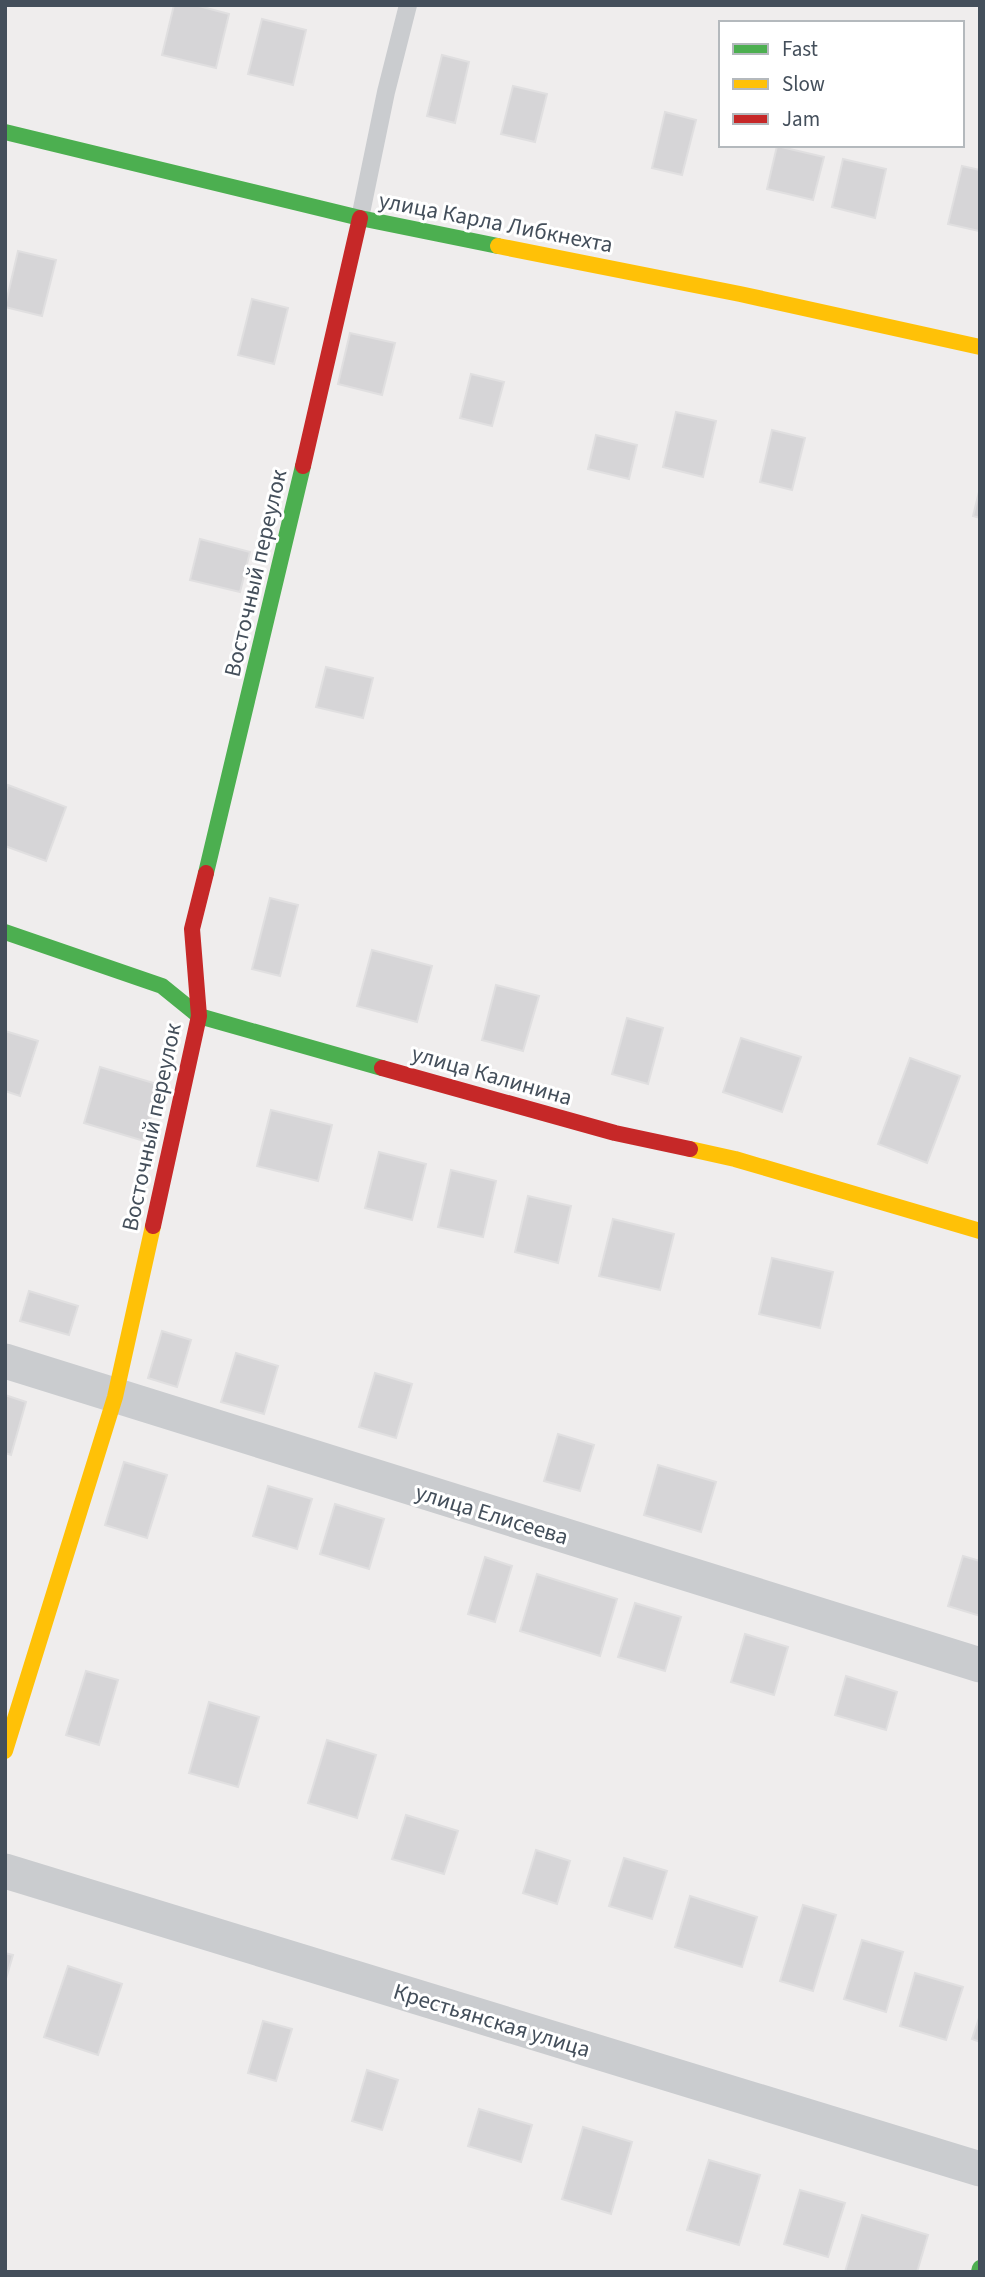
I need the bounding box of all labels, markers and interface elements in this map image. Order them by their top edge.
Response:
legend [719,21,964,147]
text: Fast [782,34,818,64]
text: Slow [782,69,825,99]
text: Jam [782,104,820,134]
street label: улица Карла Либкнехта [376,184,616,261]
street label: Восточный переулок [216,466,296,680]
street label: Восточный переулок [113,1019,190,1234]
street label: улица Калинина [408,1037,576,1114]
street label: улица Елисеева [411,1476,572,1553]
street label: Крестьянская улица [389,1975,594,2066]

